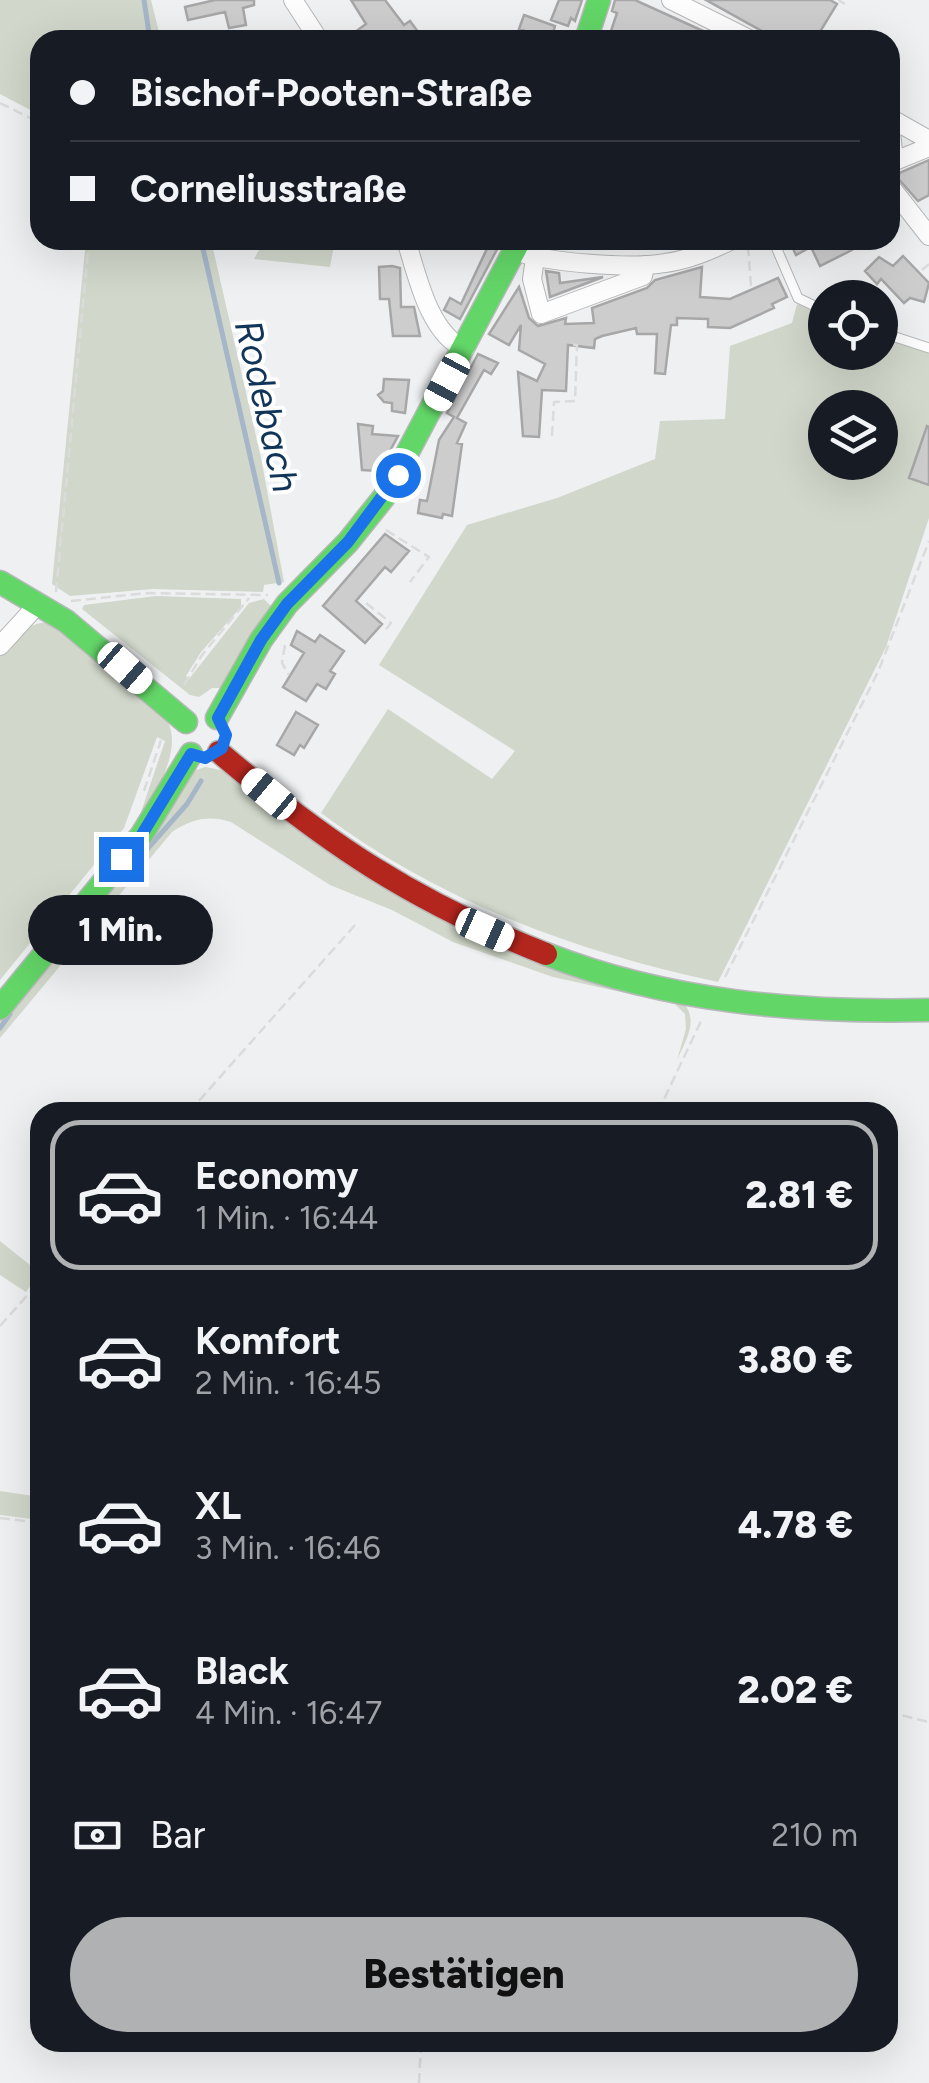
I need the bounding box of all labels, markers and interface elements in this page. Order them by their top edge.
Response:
text: Bischof-Pooten-Straße [130,70,532,116]
text: Corneliusstraße [130,166,406,212]
map controls [808,280,898,480]
button: locate [808,280,898,370]
water label: Rodebach [225,315,309,497]
car [420,348,474,416]
button: layers [808,390,898,480]
route start [376,453,421,498]
car [93,637,157,699]
car [236,763,302,825]
route end [99,837,144,882]
callout: 1 Min. [28,894,214,964]
car [451,904,519,956]
text: 1 Min. [78,911,163,949]
icon: car [75,1150,165,1240]
text: Economy [195,1153,358,1199]
text: 2.81 € [745,1172,853,1218]
text: 1 Min. · 16:44 [195,1199,378,1237]
icon: car [75,1315,165,1405]
text: Komfort [195,1318,341,1364]
text: 3.80 € [738,1337,853,1383]
text: 2 Min. · 16:45 [195,1364,381,1402]
icon: car [75,1480,165,1570]
text: XL [195,1483,241,1529]
text: 4.78 € [738,1502,853,1548]
text: 3 Min. · 16:46 [195,1529,381,1567]
icon: car [75,1645,165,1735]
text: Black [195,1648,289,1694]
text: 2.02 € [738,1667,853,1713]
text: 4 Min. · 16:47 [195,1694,382,1732]
icon: cash [70,1808,125,1863]
text: Bar [150,1812,205,1858]
text: 210 m [771,1816,858,1854]
button: Bestätigen [70,1917,858,2032]

